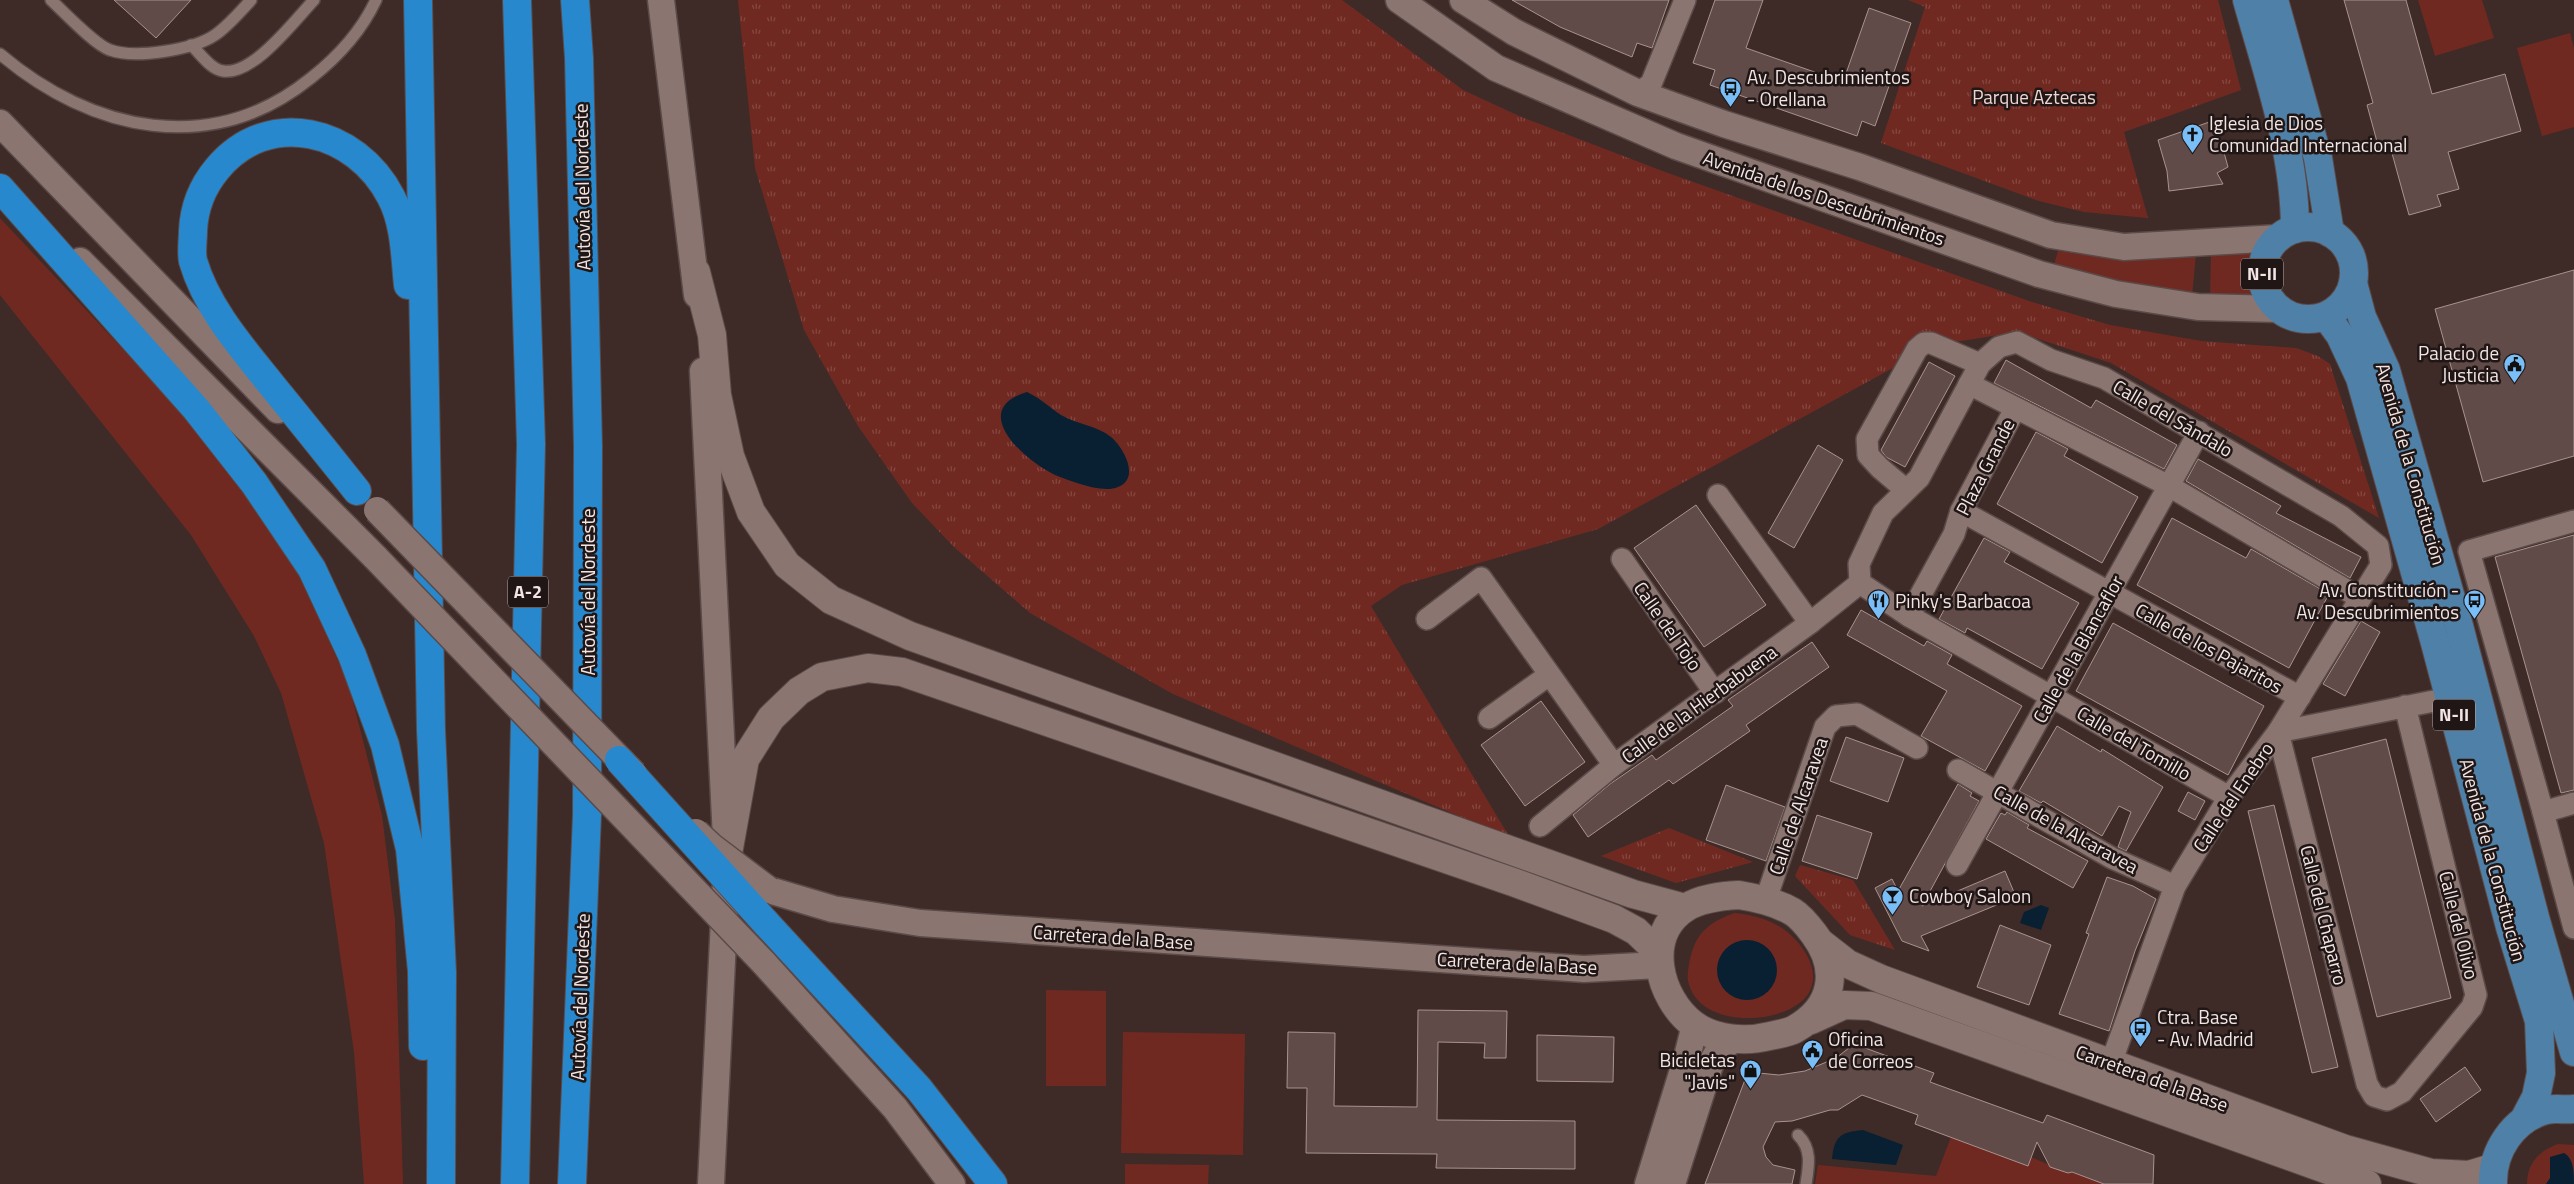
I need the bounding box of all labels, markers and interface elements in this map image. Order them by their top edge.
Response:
place label: Av. Descubrimientos - Orellana [1747,62,1910,113]
bus stop icon: Av. Descubrimientos - Orellana [1719,76,1743,107]
park label: Parque Aztecas [1972,82,2096,111]
street label: Autovía del Nordeste [566,103,597,271]
place label: Iglesia de Dios Comunidad Internacional [2209,108,2407,159]
church icon: Iglesia de Dios Comunidad Internacional [2181,122,2205,153]
street label: Avenida de los Descubrimientos [1699,142,1949,253]
road number: N-II [2241,258,2283,290]
place label: Palacio de Justicia [2418,338,2499,389]
public building icon: Palacio de Justicia [2503,352,2527,383]
street label: Avenida de la Constitución [2369,359,2454,568]
street label: Calle del Sándalo [2108,371,2239,464]
street label: Plaza Grande [1948,413,2021,520]
street label: Autovía del Nordeste [573,508,602,676]
street label: Calle de la Blancaflor [2025,569,2130,728]
street label: Calle del Tojo [1627,575,1710,676]
place label: Av. Constitución - Av. Descubrimientos [2296,575,2459,626]
road number: A-2 [508,576,548,608]
place label: Pinky's Barbacoa [1895,586,2031,615]
restaurant icon: Pinky's Barbacoa [1867,589,1891,620]
bus stop icon: Av. Constitución - Av. Descubrimientos [2463,589,2487,620]
street label: Calle de los Pajaritos [2130,595,2288,700]
street label: Calle de la Hierbabuena [1615,637,1783,770]
street label: Calle del Tomillo [2072,698,2197,787]
road number: N-II [2433,700,2475,730]
street label: Calle de Alcaravea [1760,733,1835,879]
street label: Calle del Enebro [2185,736,2280,858]
street label: Avenida de la Constitución [2452,755,2535,965]
street label: Calle de la Alcaravea [1988,777,2144,881]
street label: Calle del Chaparro [2293,842,2356,988]
street label: Calle del Olivo [2432,868,2487,982]
place label: Cowboy Saloon [1909,881,2031,910]
bar icon: Cowboy Saloon [1881,884,1905,915]
street label: Autovía del Nordeste [562,913,597,1081]
street label: Carretera de la Base [1032,916,1194,957]
street label: Carretera de la Base [1436,944,1598,981]
place label: Ctra. Base - Av. Madrid [2157,1002,2254,1053]
bus stop icon: Ctra. Base - Av. Madrid [2129,1016,2153,1047]
place label: Oficina de Correos [1828,1024,1914,1075]
street label: Carretera de la Base [2072,1036,2233,1119]
public building icon: Oficina de Correos [1800,1038,1824,1069]
place label: Bicicletas "Javis" [1659,1045,1735,1096]
shop icon: Bicicletas "Javis" [1739,1059,1763,1090]

